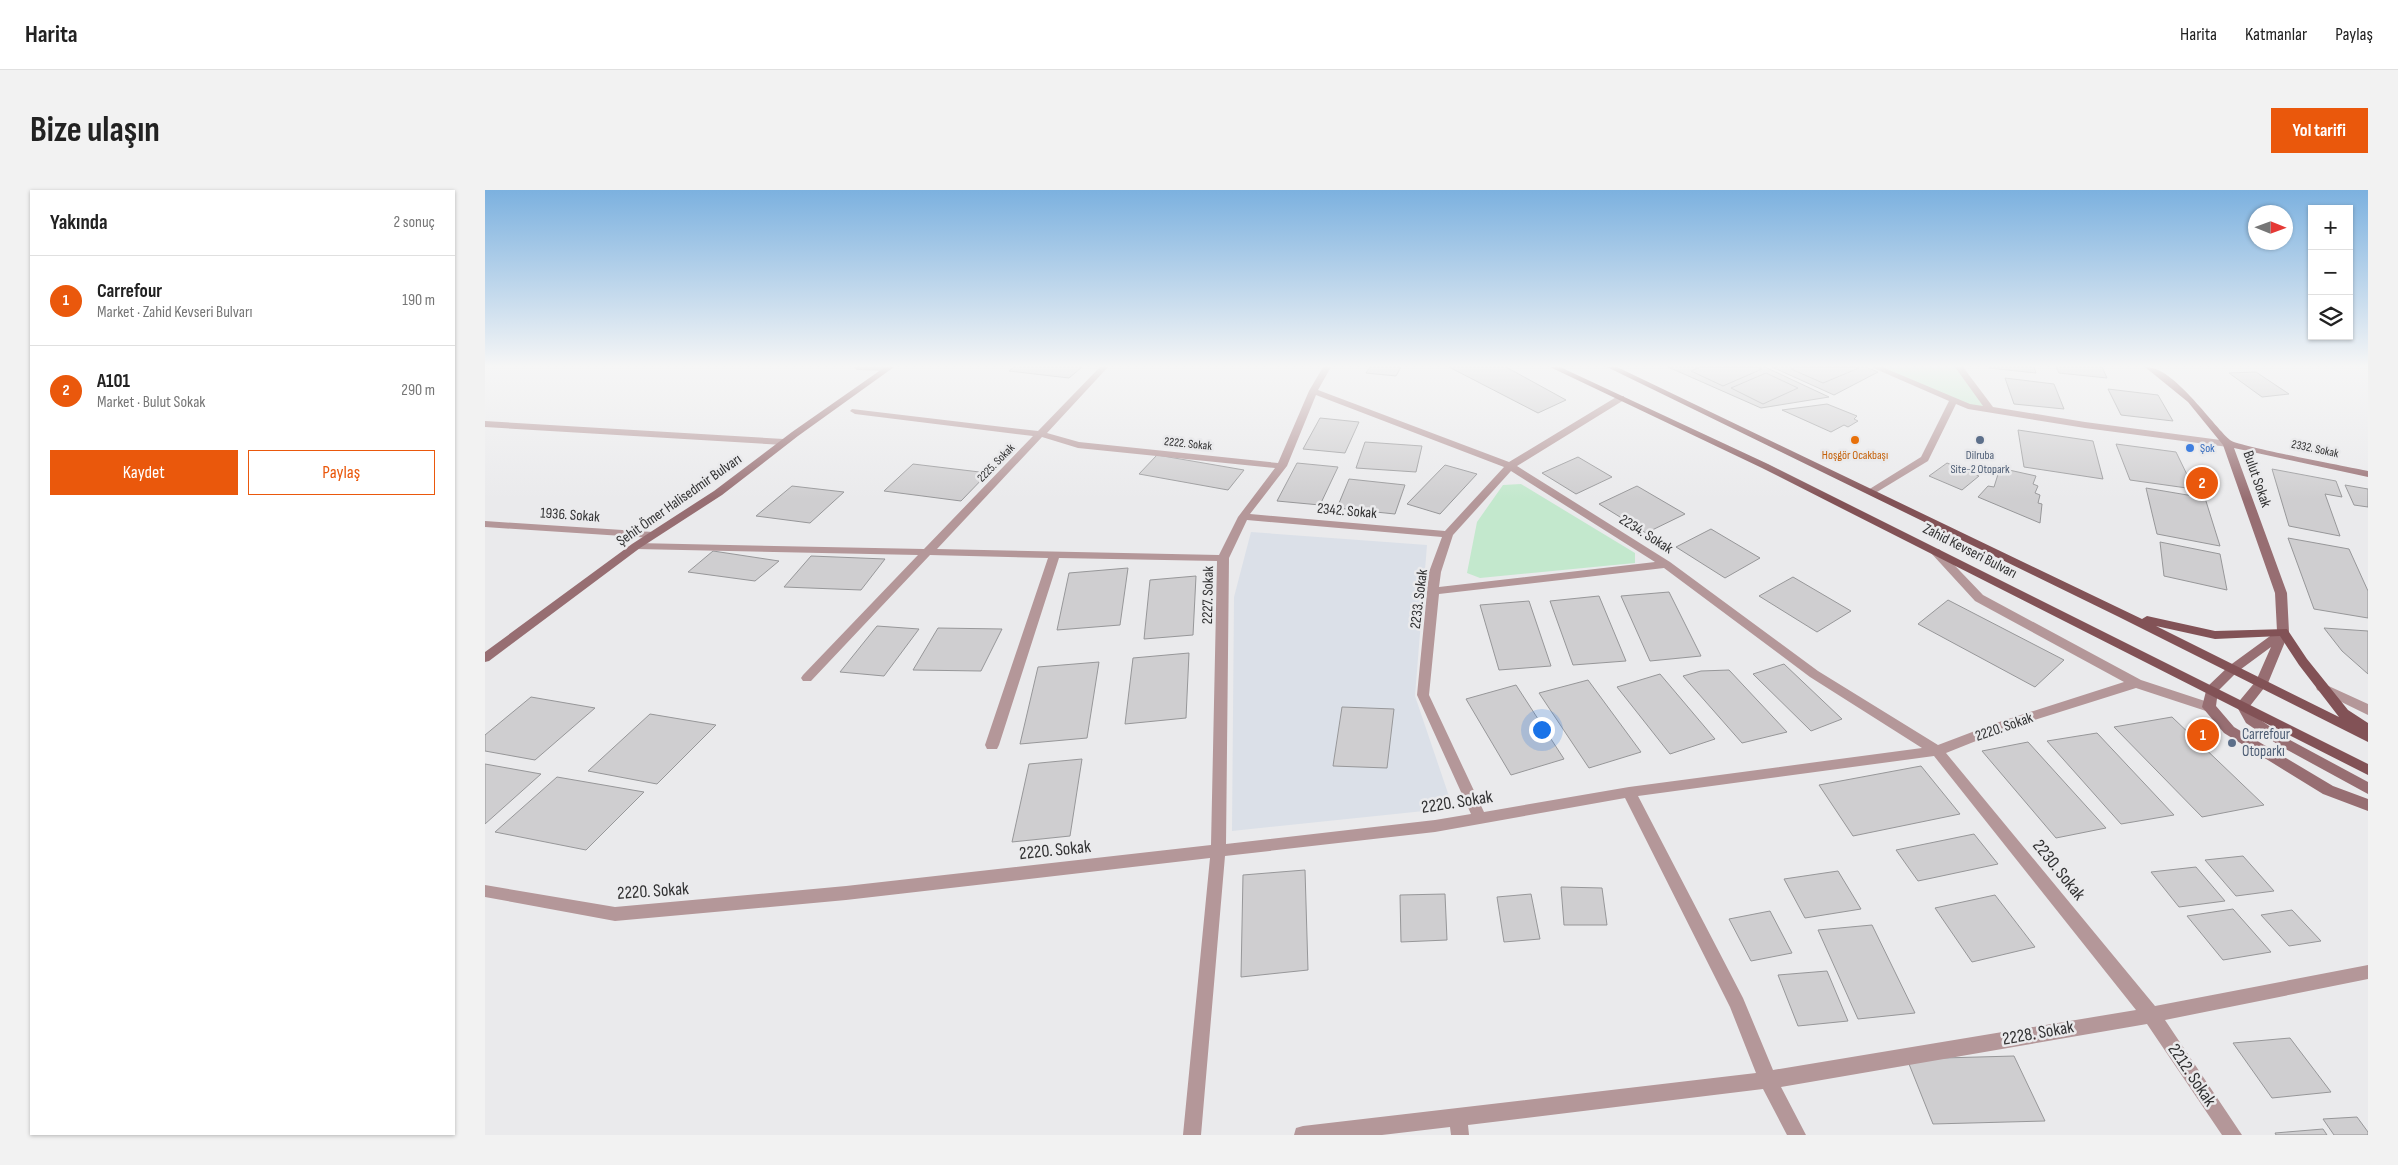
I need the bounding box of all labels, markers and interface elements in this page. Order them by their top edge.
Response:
text: Harita [25,20,78,49]
text: Harita [2180,24,2217,45]
text: Katmanlar [2245,24,2307,45]
text: Paylaş [2335,24,2373,45]
button: Yol tarifi [2271,108,2368,153]
text: Bize ulaşın [30,109,160,152]
north arrow [2248,205,2293,250]
map controls [2308,205,2353,340]
button: + [2308,205,2353,250]
text: Yakında [50,210,107,235]
text: 2 sonuç [394,213,435,232]
button: − [2308,250,2353,295]
text: Carrefour [97,280,162,303]
text: 1 [63,291,69,310]
text: 190 m [402,291,435,310]
button: layers [2308,295,2353,340]
text: Market · Zahid Kevseri Bulvarı [97,303,253,322]
text: A101 [97,370,130,393]
text: 2 [62,381,70,400]
text: 290 m [401,381,435,400]
text: Market · Bulut Sokak [97,393,205,412]
street label: 2222. Sokak [1163,434,1213,454]
marker: Hoşgör Ocakbaşı [1849,434,1861,446]
marker: Dilruba Site-2 Otopark [1974,434,1986,446]
street label: 2332. Sokak [2290,437,2340,461]
street label: 2225. Sokak [974,440,1018,485]
place label: Şok [2200,441,2215,456]
marker: Şok [2184,442,2196,454]
place label: Hoşgör Ocakbaşı [1822,448,1888,463]
place label: Dilruba Site-2 Otopark [1950,448,2010,477]
street label: Bulut Sokak [2238,448,2276,510]
button: Kaydet [50,450,238,495]
button: Paylaş [248,450,435,495]
street label: Şehit Ömer Halisedmir Bulvarı [613,450,745,550]
pin: 2 [2186,464,2218,502]
street label: 2342. Sokak [1316,499,1378,523]
street label: 1936. Sokak [540,503,601,527]
street label: 2234. Sokak [1615,510,1677,558]
street label: Zahid Kevseri Bulvarı [1920,519,2020,583]
street label: 2227. Sokak [1198,565,1218,624]
street label: 2233. Sokak [1406,568,1432,630]
street label: 2220. Sokak [1973,708,2036,746]
pin: 1 [2187,716,2219,754]
your location [1529,717,1555,743]
place label: Carrefour Otoparkı [2242,725,2291,761]
marker: Carrefour Otoparkı [2226,737,2238,749]
street label: 2220. Sokak [1420,786,1494,818]
street label: 2230. Sokak [2028,835,2090,905]
street label: 2220. Sokak [1018,836,1092,864]
street label: 2220. Sokak [616,878,690,904]
street label: 2228. Sokak [2001,1016,2075,1050]
street label: 2212. Sokak [2163,1040,2221,1110]

